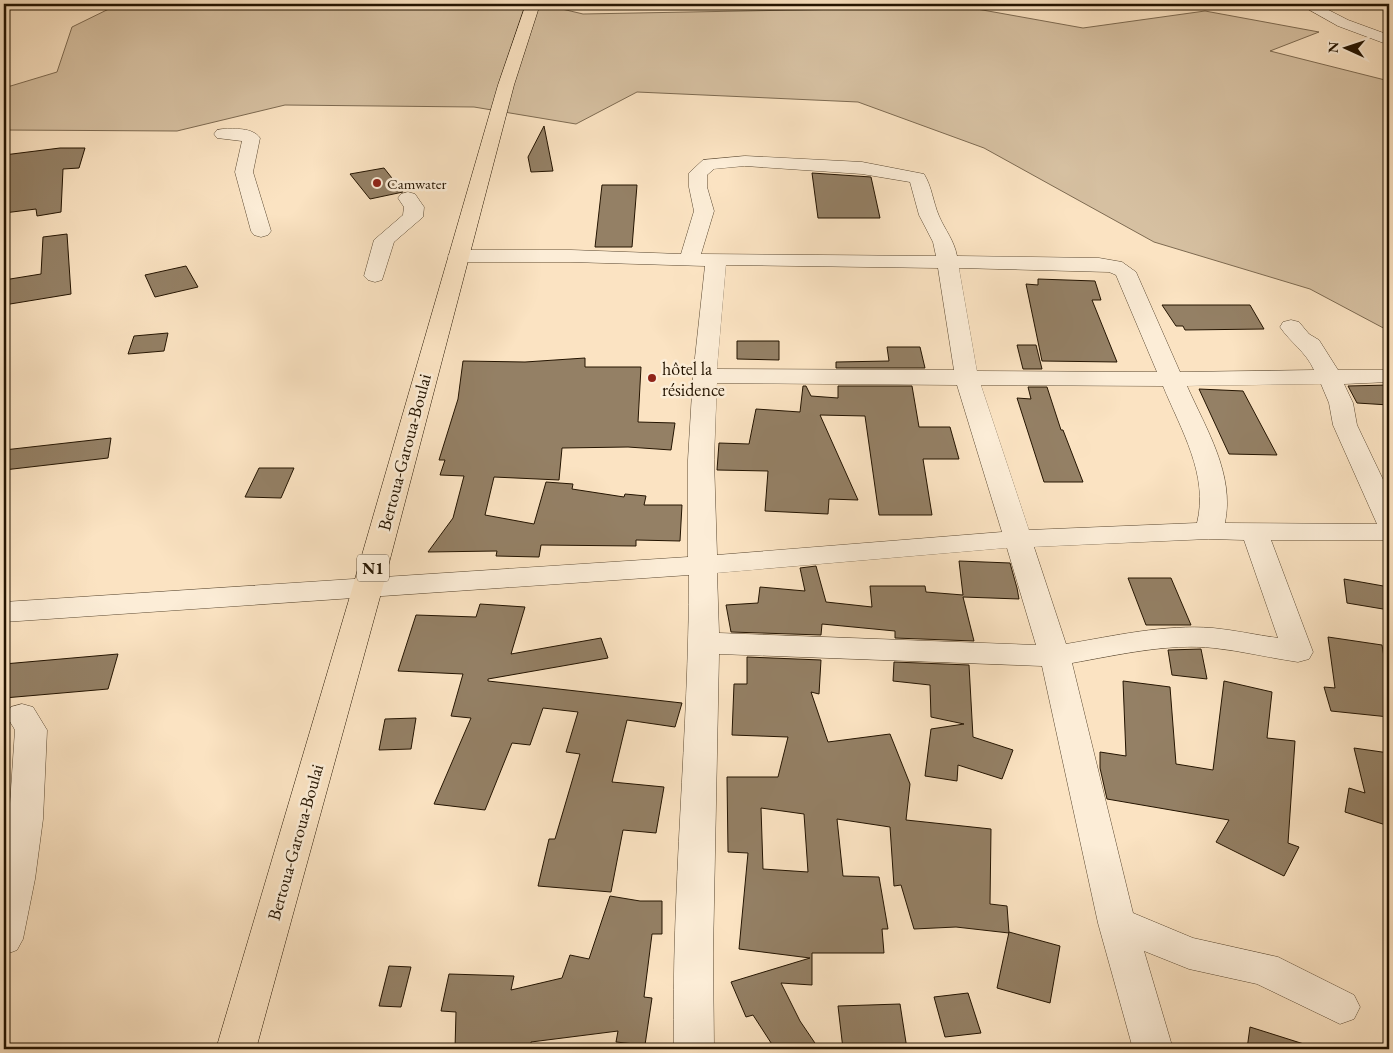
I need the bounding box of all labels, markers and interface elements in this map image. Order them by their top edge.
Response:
north arrow [1320,22,1370,72]
text: N [1324,41,1342,53]
place label: Camwater [387,174,447,193]
marker: Camwater [371,177,383,189]
place label: hôtel la résidence [662,357,725,401]
street label: Bertoua-Garoua-Boulai [372,370,436,533]
marker: hôtel la résidence [646,372,658,384]
road number: N1 [357,554,389,582]
street label: Bertoua-Garoua-Boulai [262,761,328,923]

